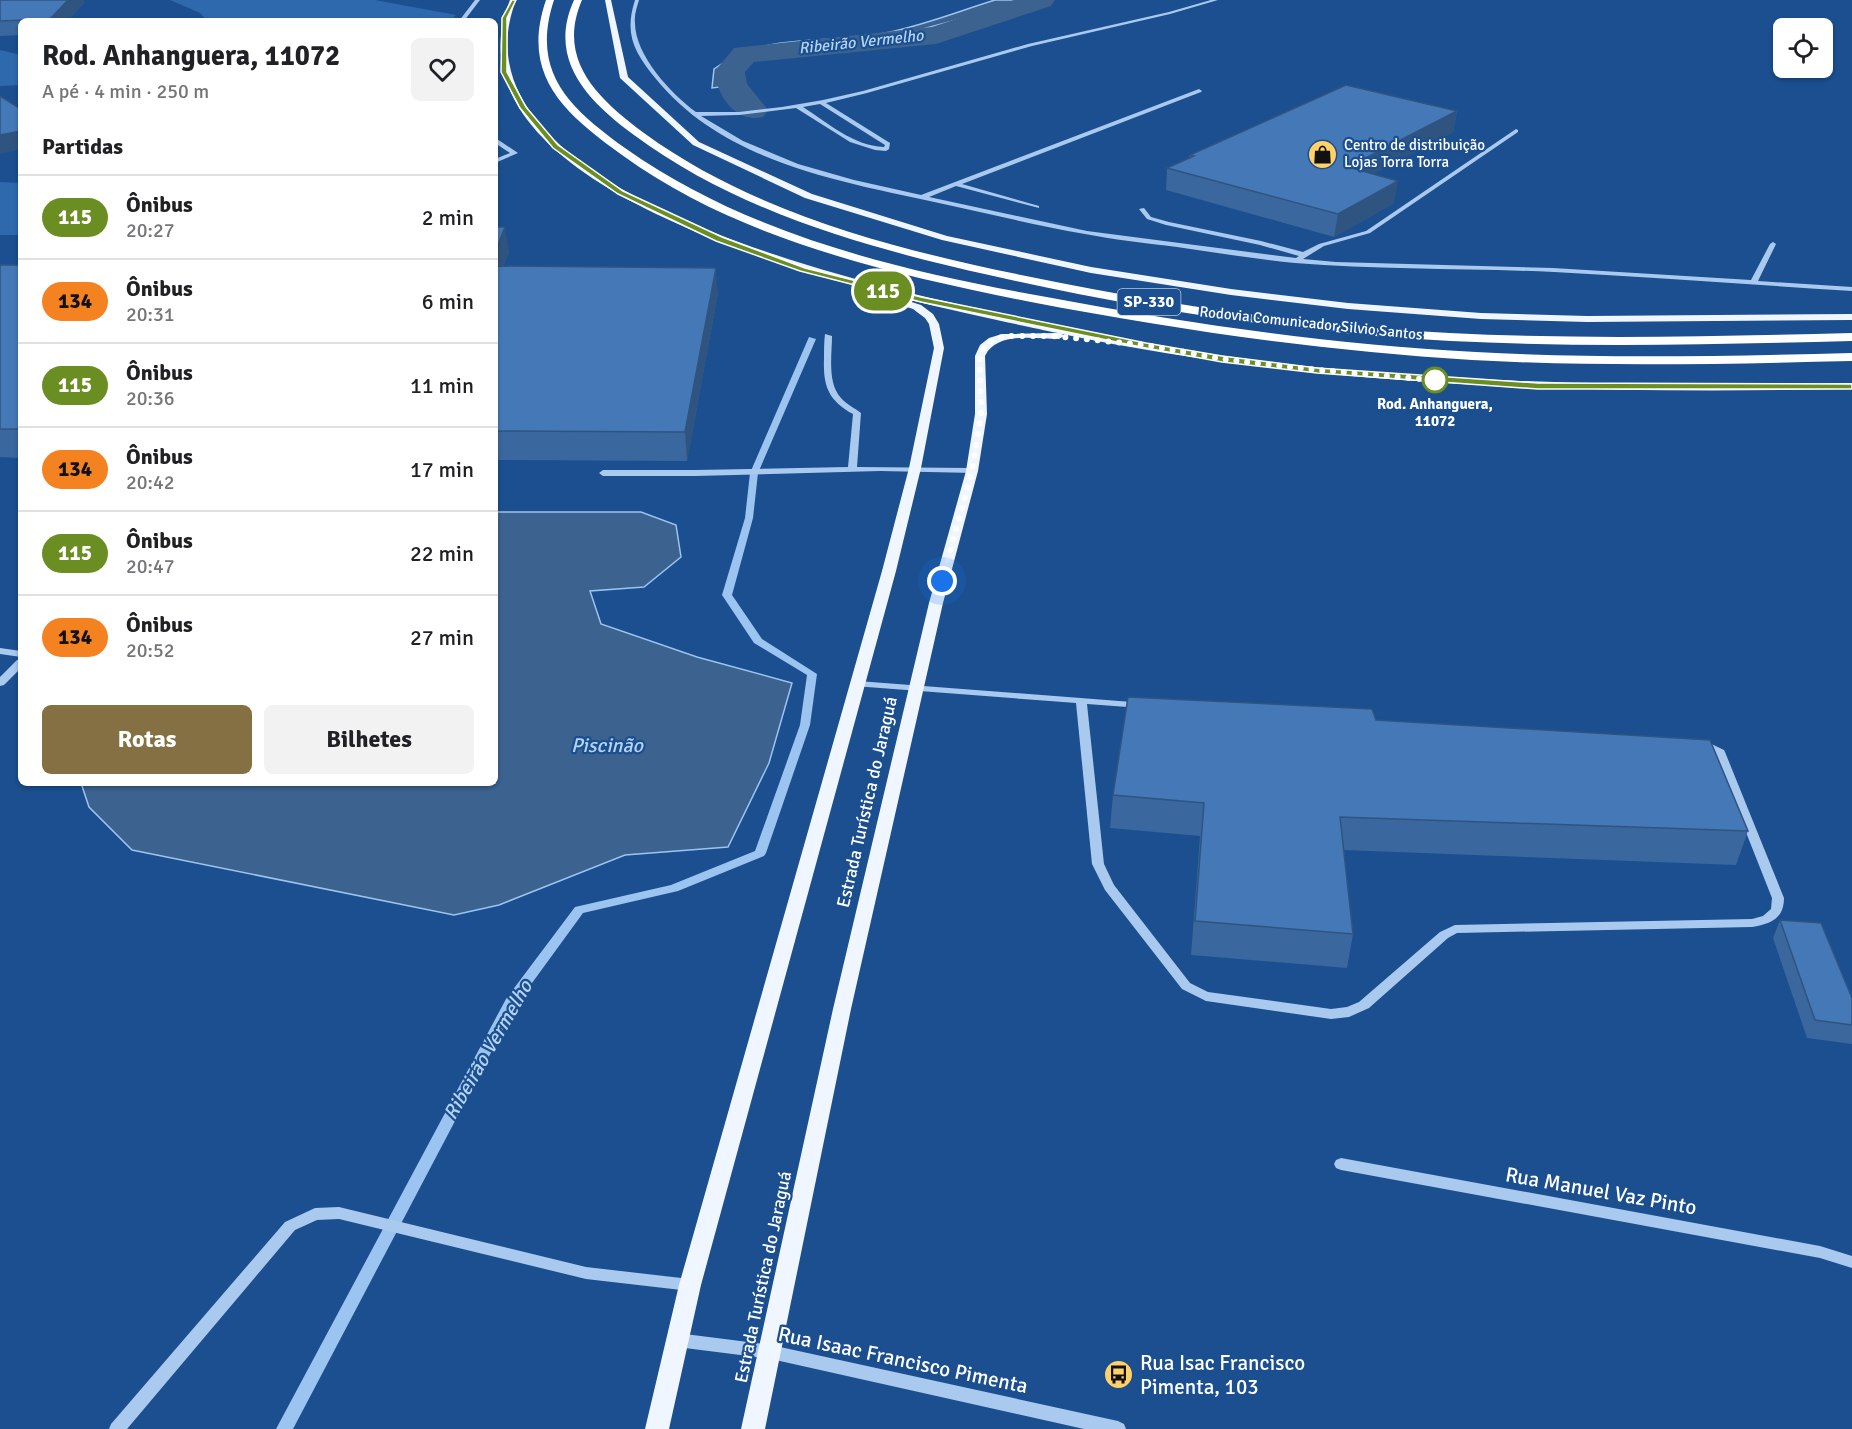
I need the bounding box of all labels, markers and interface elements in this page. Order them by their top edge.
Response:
map controls [1773,18,1833,78]
button: locate [1773,18,1833,78]
water label: Ribeirão Vermelho [798,25,925,58]
button: heart [411,38,474,101]
text: Rod. Anhanguera, 11072 [42,39,340,73]
text: A pé · 4 min · 250 m [42,79,209,104]
text: Partidas [42,133,123,160]
place label: Centro de distribuição Lojas Torra Torra [1344,136,1485,171]
shop icon: Centro de distribuição Lojas Torra Torra [1307,138,1339,170]
text: Ônibus [126,191,193,218]
text: 115 [58,204,92,230]
text: 2 min [422,204,474,231]
text: 20:27 [126,218,175,243]
line badge: 115 [848,272,918,310]
text: Ônibus [126,275,193,302]
text: 115 [866,278,900,304]
text: 134 [58,288,92,314]
text: 6 min [422,288,474,315]
road number: SP-330 [1118,289,1180,315]
text: 20:31 [126,302,175,327]
street label: Rodovia Comunicador Silvio Santos [1199,302,1424,344]
text: Ônibus [126,359,193,386]
marker: Rod. Anhanguera, 11072 [1422,367,1448,393]
text: 115 [58,372,92,398]
text: 11 min [410,372,474,399]
text: 20:36 [126,386,175,411]
place label: Rod. Anhanguera, 11072 [1377,395,1493,430]
text: Ônibus [126,443,193,470]
text: 134 [58,456,92,482]
text: 17 min [410,456,474,483]
text: 20:42 [126,470,175,495]
text: Ônibus [126,527,193,554]
text: 115 [58,540,92,566]
text: 22 min [410,540,474,567]
text: 20:47 [126,554,175,579]
your location [927,566,957,596]
text: Ônibus [126,611,193,638]
text: 134 [58,624,92,650]
text: 27 min [410,624,474,651]
text: 20:52 [126,638,175,663]
street label: Estrada Turística do Jaraguá [832,694,902,910]
button: Rotas [42,705,252,774]
button: Bilhetes [264,705,474,774]
water label: Piscinão [571,733,645,758]
water label: Ribeirão Vermelho [438,975,539,1124]
street label: Rua Manuel Vaz Pinto [1503,1161,1699,1221]
street label: Estrada Turística do Jaraguá [730,1169,796,1385]
street label: Rua Isaac Francisco Pimenta [776,1321,1030,1399]
place label: Rua Isac Francisco Pimenta, 103 [1140,1350,1305,1400]
bus stop icon: Rua Isac Francisco Pimenta, 103 [1103,1359,1135,1391]

